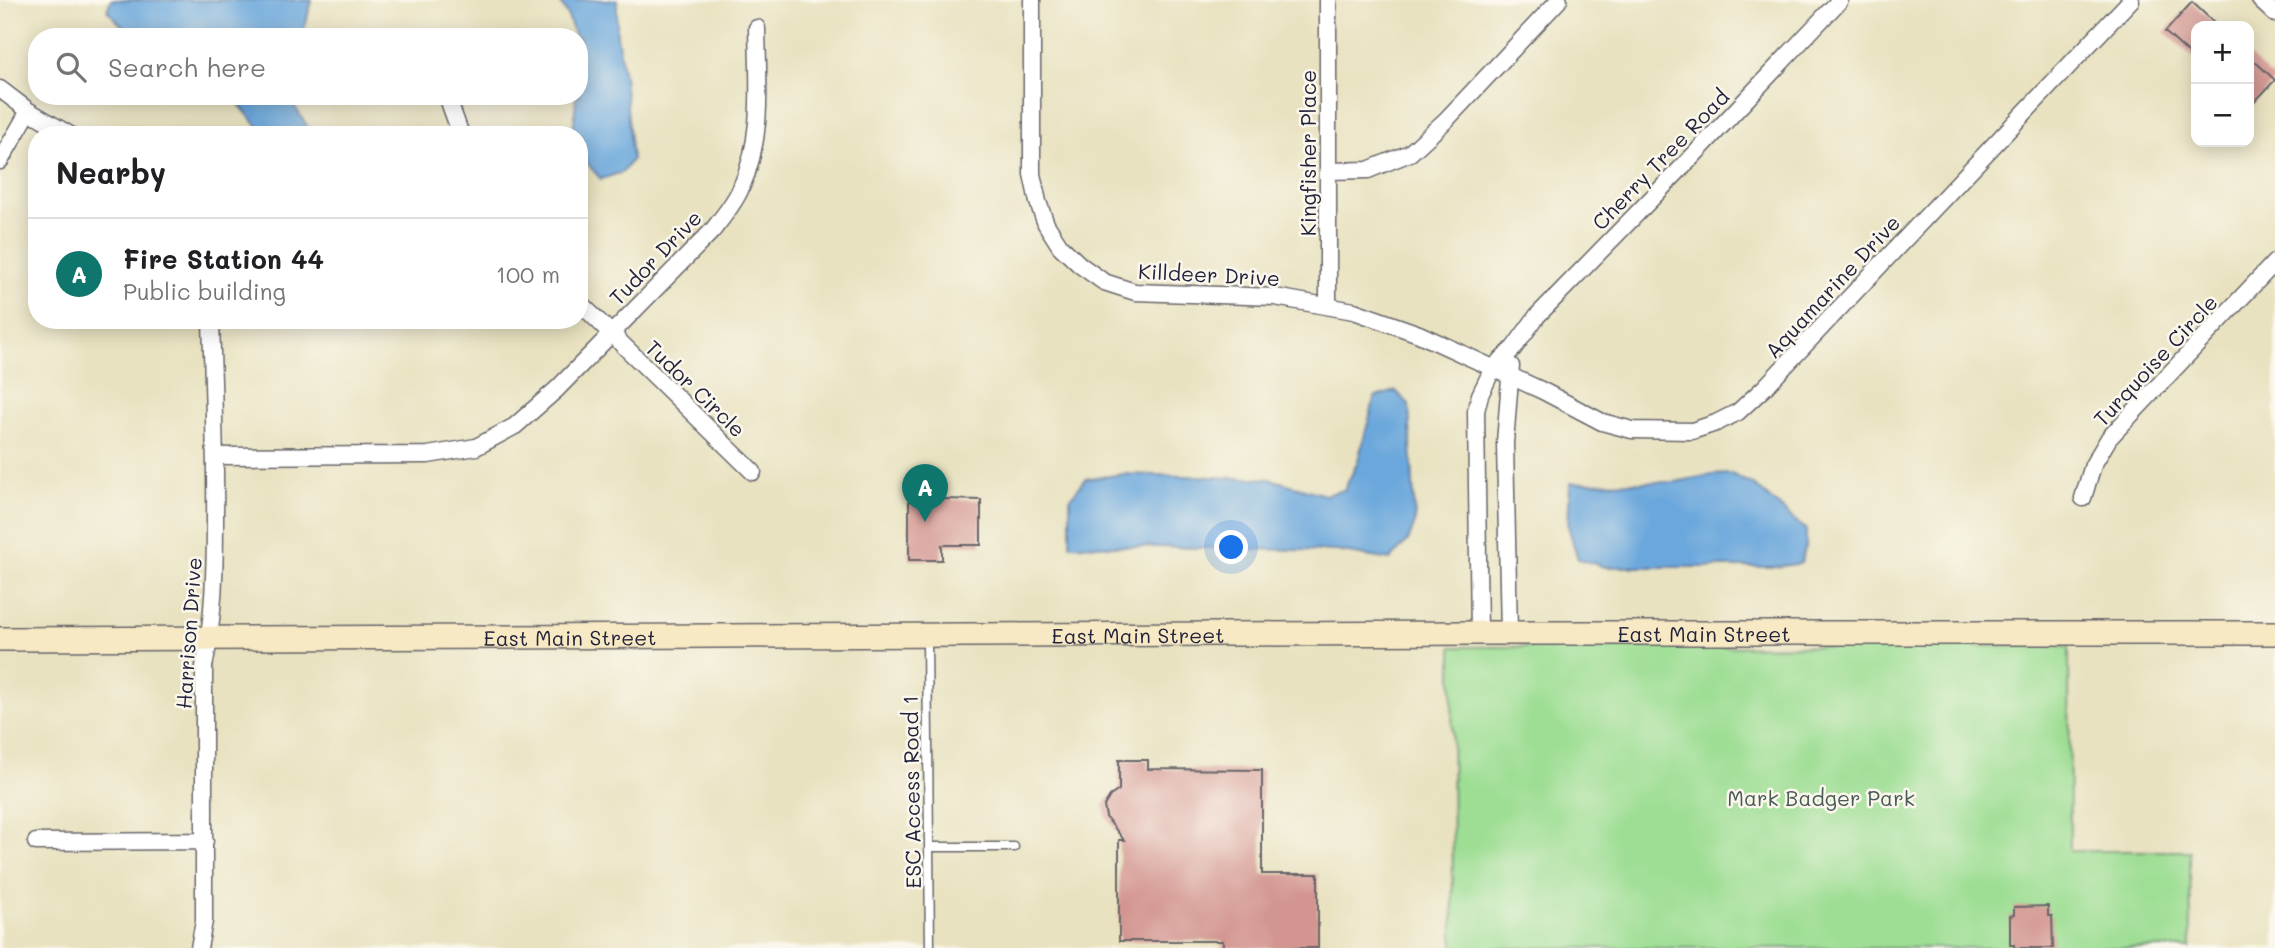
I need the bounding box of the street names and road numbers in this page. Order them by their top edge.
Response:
street label: Kingfisher Place [1294,70,1321,236]
street label: Cherry Tree Road [1586,83,1734,235]
street label: Tudor Drive [603,204,707,310]
street label: Aquamarine Drive [1759,209,1905,363]
street label: Killdeer Drive [1137,257,1281,291]
street label: Turquoise Circle [2087,289,2223,431]
street label: Tudor Circle [640,334,752,442]
street label: Harrison Drive [169,556,207,710]
street label: East Main Street [1618,620,1790,647]
street label: East Main Street [1051,621,1224,648]
street label: East Main Street [484,623,656,651]
street label: ESC Access Road 1 [896,695,926,889]

